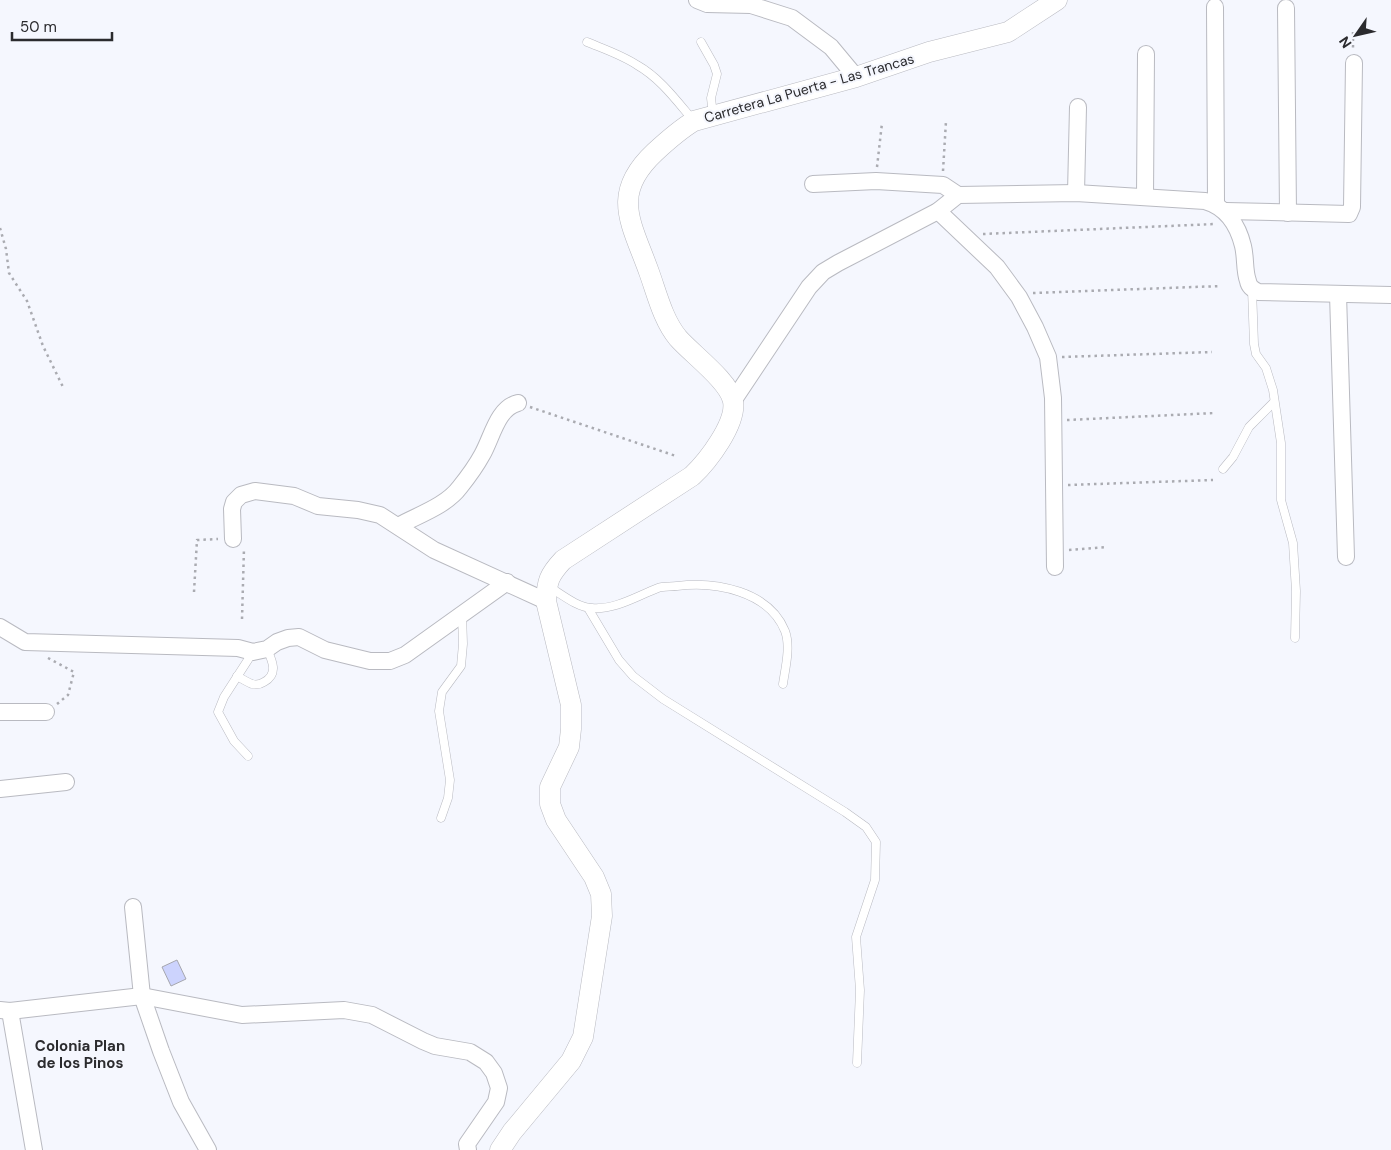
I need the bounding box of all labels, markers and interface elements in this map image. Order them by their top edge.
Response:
scale bar [12,10,112,42]
north arrow [1331,10,1381,60]
text: 50 m [20,17,57,37]
text: N [1335,33,1356,52]
street label: Carretera La Puerta - Las Trancas [702,49,916,127]
district label: Colonia Plan de los Pinos [35,1036,125,1073]

